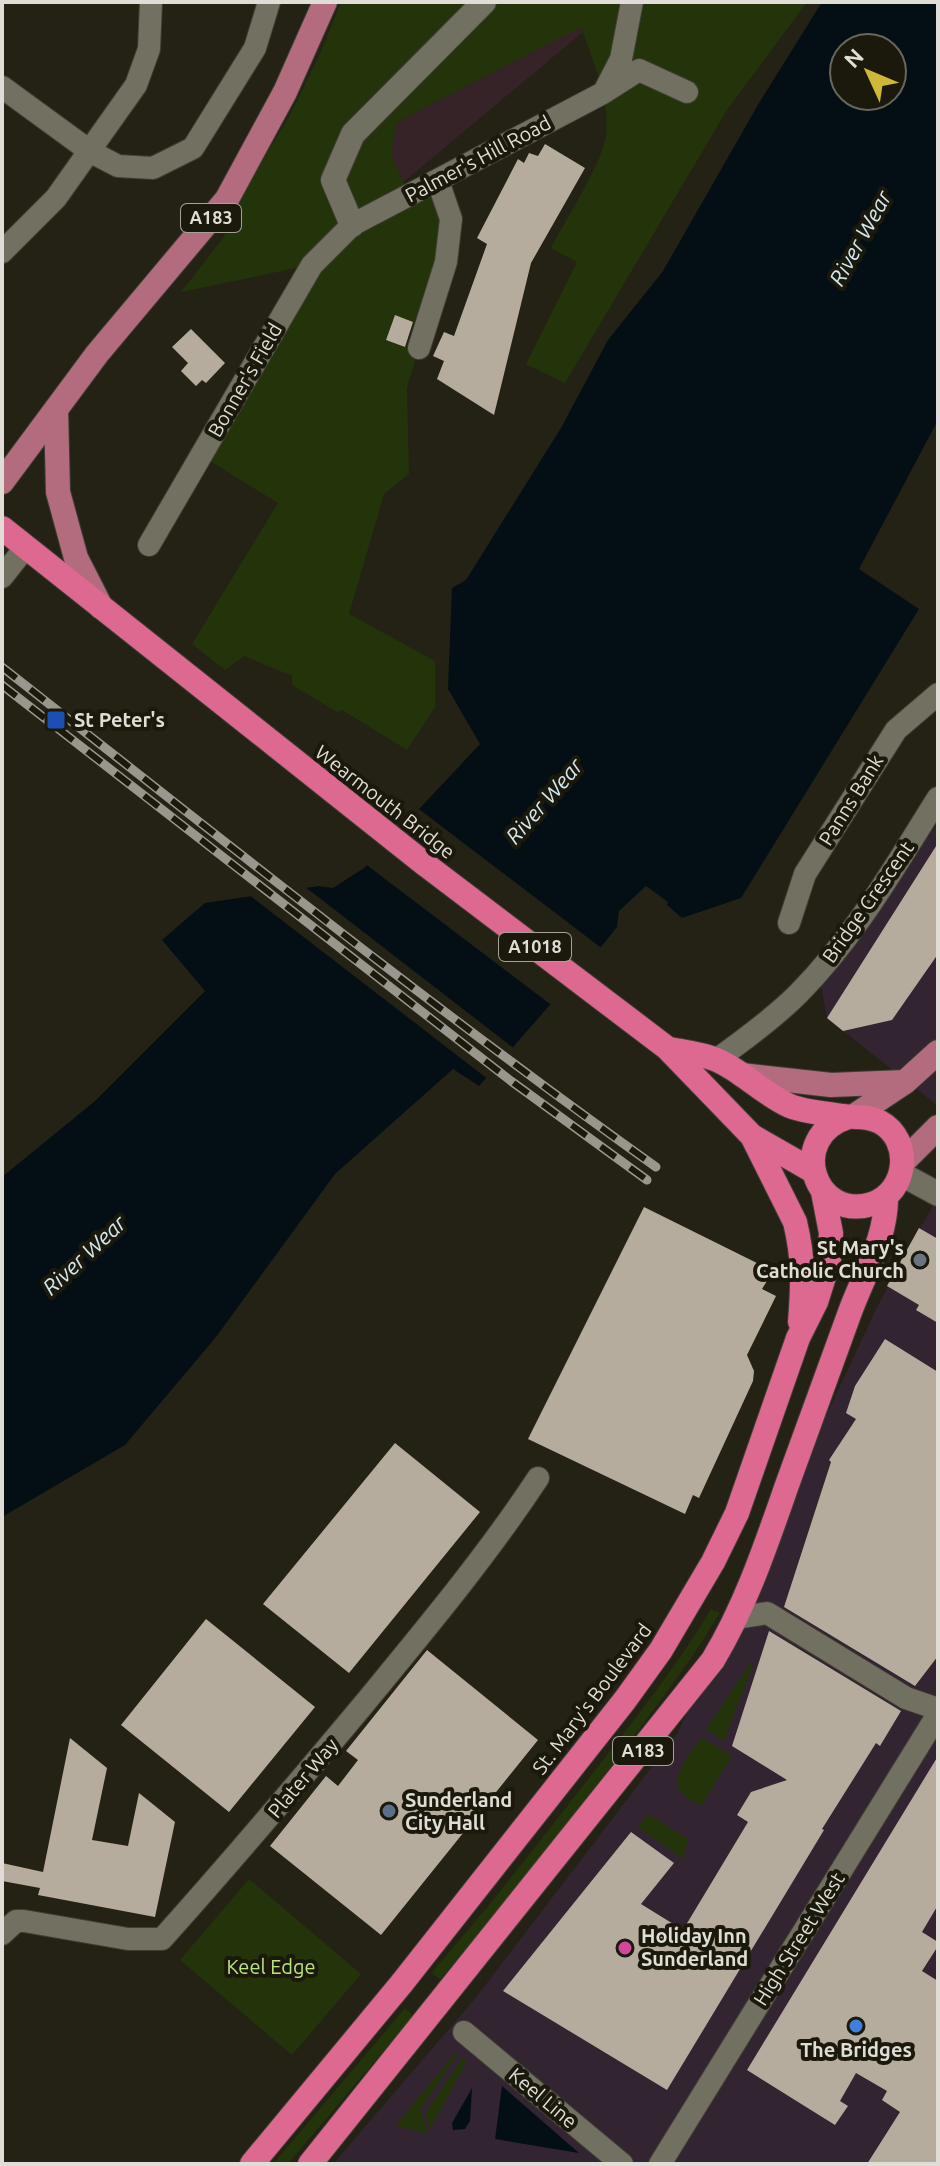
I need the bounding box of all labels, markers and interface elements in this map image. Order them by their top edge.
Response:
north arrow [828,32,908,112]
text: N [839,43,868,72]
street label: Palmer's Hill Road [401,111,554,207]
water label: River Wear [823,185,896,290]
road number: A183 [181,204,241,232]
street label: Bonner's Field [203,319,286,441]
place label: St Peter's [74,708,165,731]
marker: St Peter's [45,709,67,731]
street label: Wearmouth Bridge [311,740,460,863]
street label: Panns Bank [814,750,888,849]
water label: River Wear [500,753,588,848]
street label: Bridge Crescent [817,836,918,967]
road number: A1018 [499,933,571,961]
water label: River Wear [37,1209,131,1299]
place label: St Mary's Catholic Church [756,1236,904,1282]
marker: St Mary's Catholic Church [911,1251,929,1269]
street label: St. Mary's Boulevard [527,1619,656,1779]
street label: Plater Way [263,1733,343,1822]
road number: A183 [613,1737,673,1765]
place label: Sunderland City Hall [405,1788,512,1834]
marker: Sunderland City Hall [380,1802,398,1820]
street label: High Street West [748,1868,849,2009]
place label: Holiday Inn Sunderland [641,1924,748,1970]
marker: Holiday Inn Sunderland [616,1939,634,1957]
park label: Keel Edge [226,1955,316,1978]
marker: The Bridges [847,2017,865,2035]
place label: The Bridges [800,2038,912,2061]
street label: Keel Line [505,2063,582,2133]

